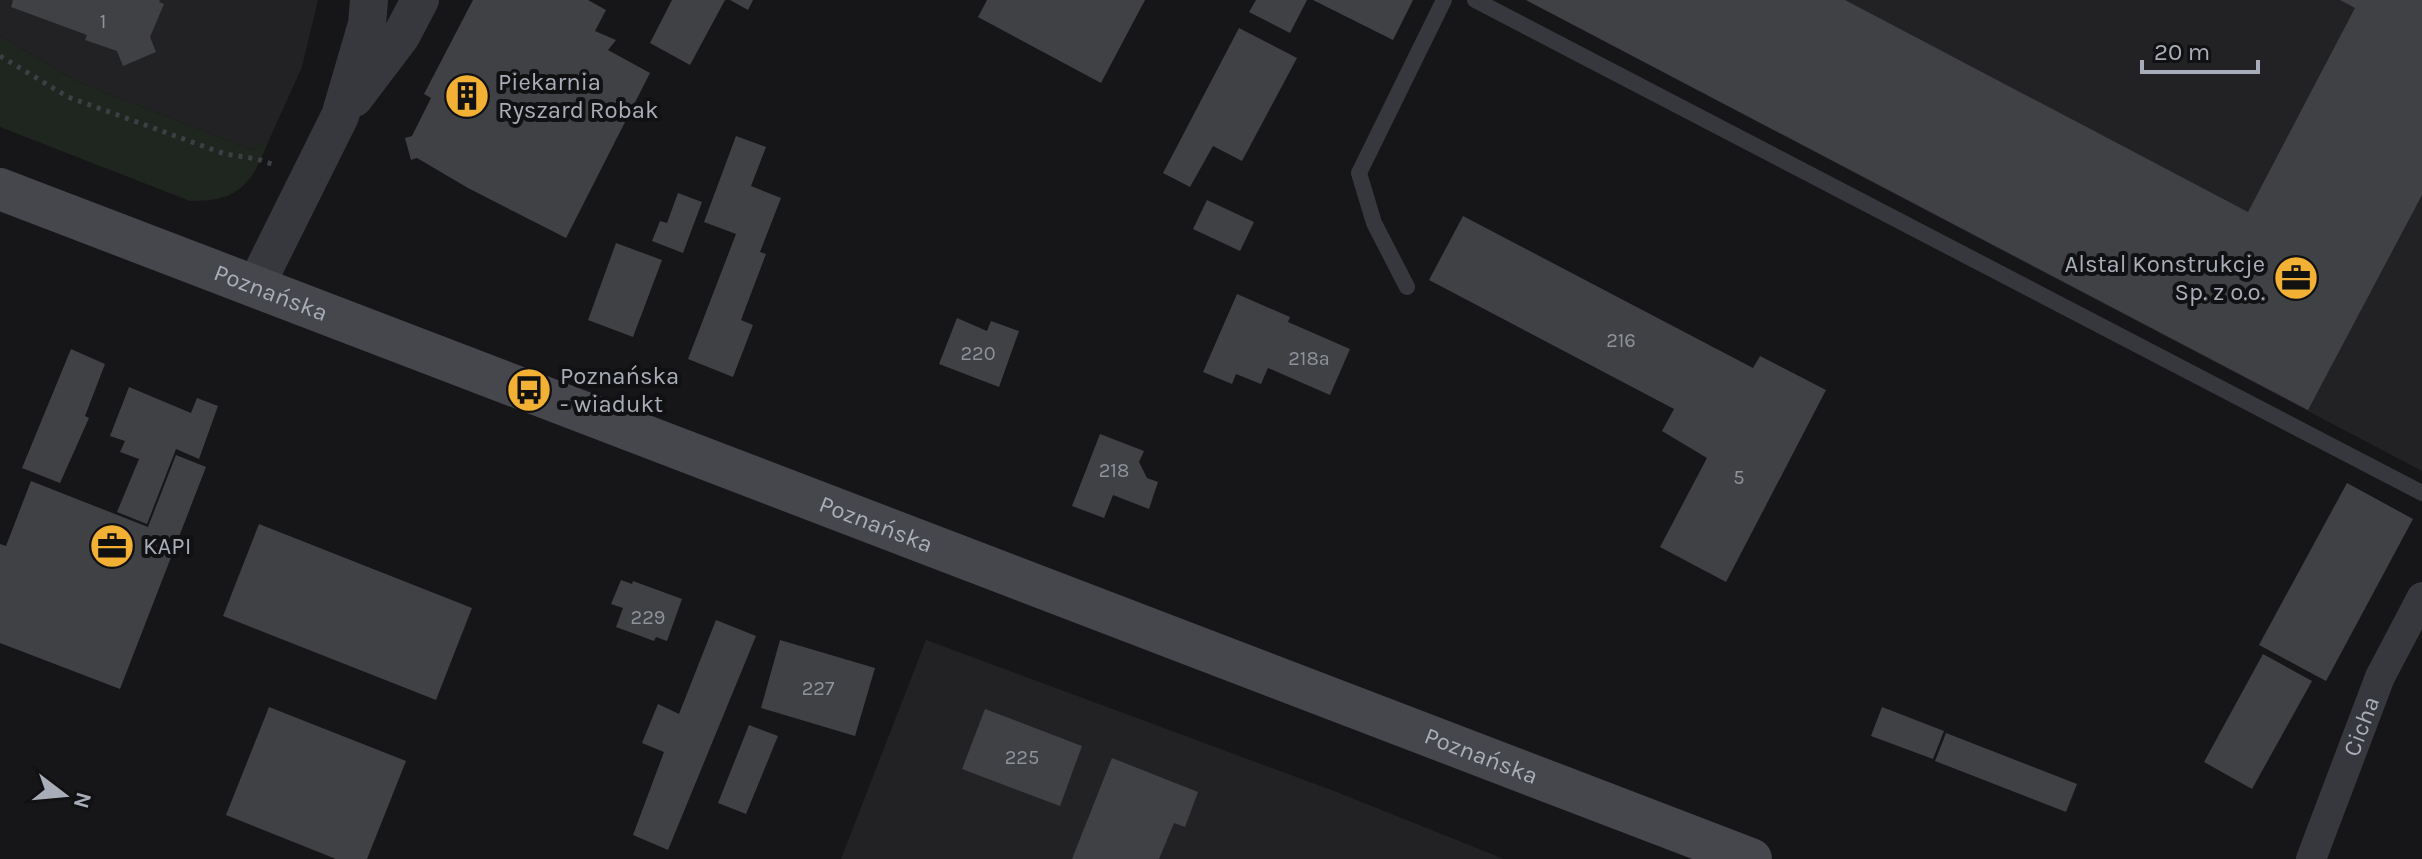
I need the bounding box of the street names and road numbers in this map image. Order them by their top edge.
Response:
street label: Poznańska [210,258,332,327]
street label: Poznańska [815,490,937,559]
street label: Cicha [2337,692,2385,760]
street label: Poznańska [1421,721,1542,790]

